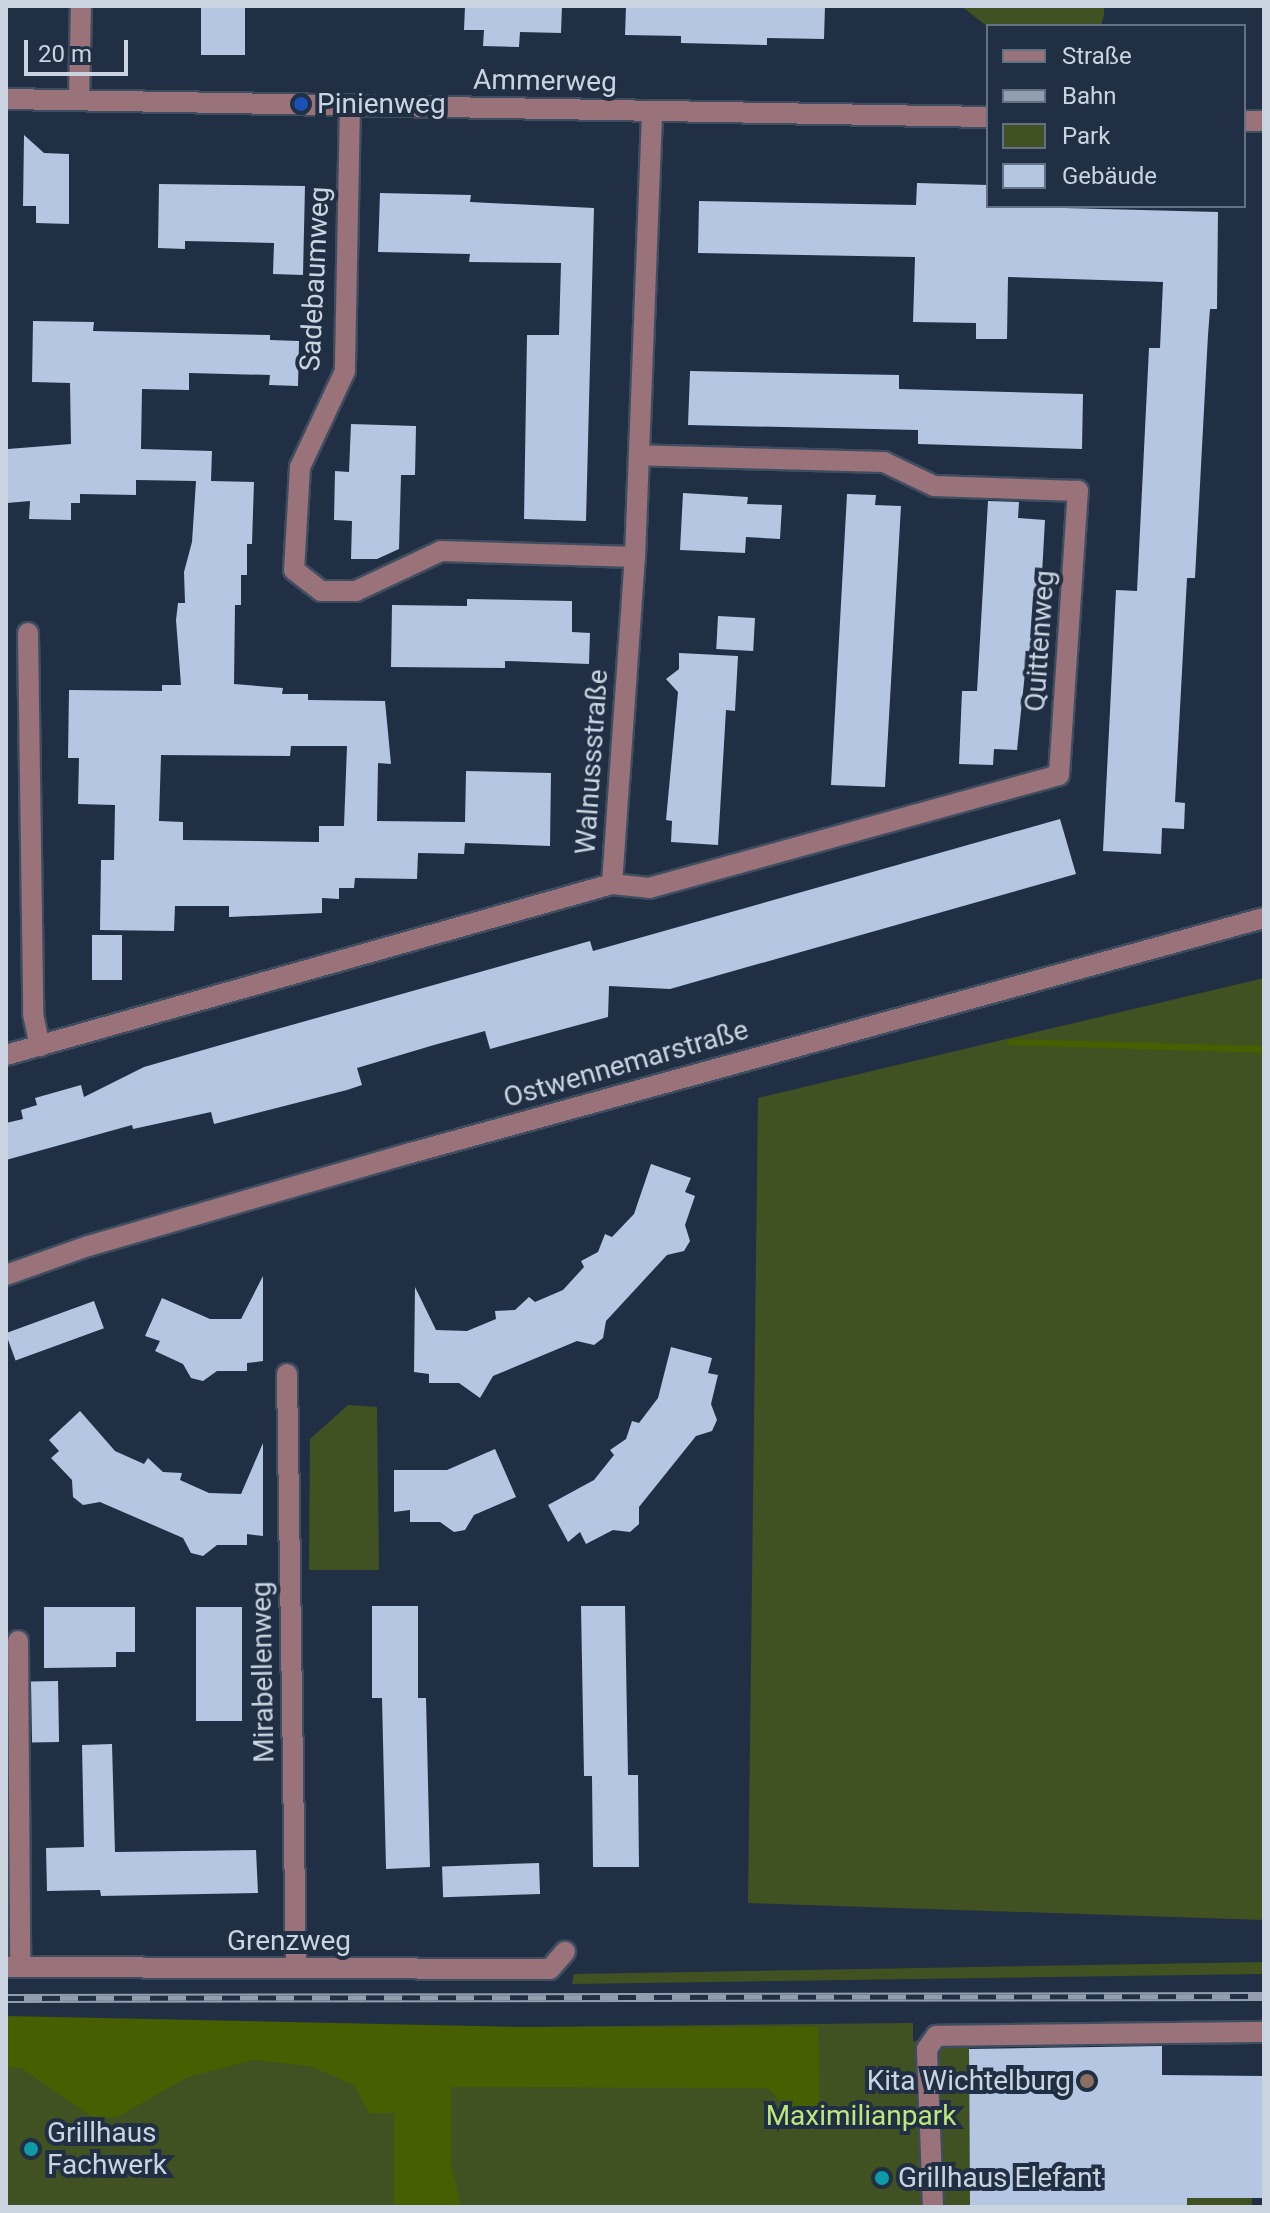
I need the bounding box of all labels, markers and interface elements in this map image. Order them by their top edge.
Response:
scale bar [28,24,132,74]
legend [986,24,1246,208]
text: 20 m [38,40,92,68]
text: Straße [1062,42,1132,70]
street label: Ammerweg [473,63,617,99]
text: Bahn [1062,82,1116,110]
place label: Pinienweg [317,87,446,121]
marker: Pinienweg [292,95,310,113]
text: Park [1062,122,1110,150]
text: Gebäude [1062,162,1157,190]
street label: Sadebaumweg [293,186,337,372]
street label: Quittenweg [1018,569,1062,713]
street label: Walnussstraße [569,668,615,856]
street label: Ostwennemarstraße [500,1013,752,1115]
street label: Mirabellenweg [245,1581,281,1763]
street label: Grenzweg [227,1924,351,1958]
place label: Kita Wichtelburg [867,2064,1071,2098]
marker: Kita Wichtelburg [1078,2072,1096,2090]
park label: Maximilianpark [766,2099,956,2133]
place label: Grillhaus Fachwerk [47,2116,167,2182]
marker: Grillhaus Fachwerk [22,2140,40,2158]
place label: Grillhaus Elefant [898,2161,1102,2195]
marker: Grillhaus Elefant [873,2169,891,2187]

